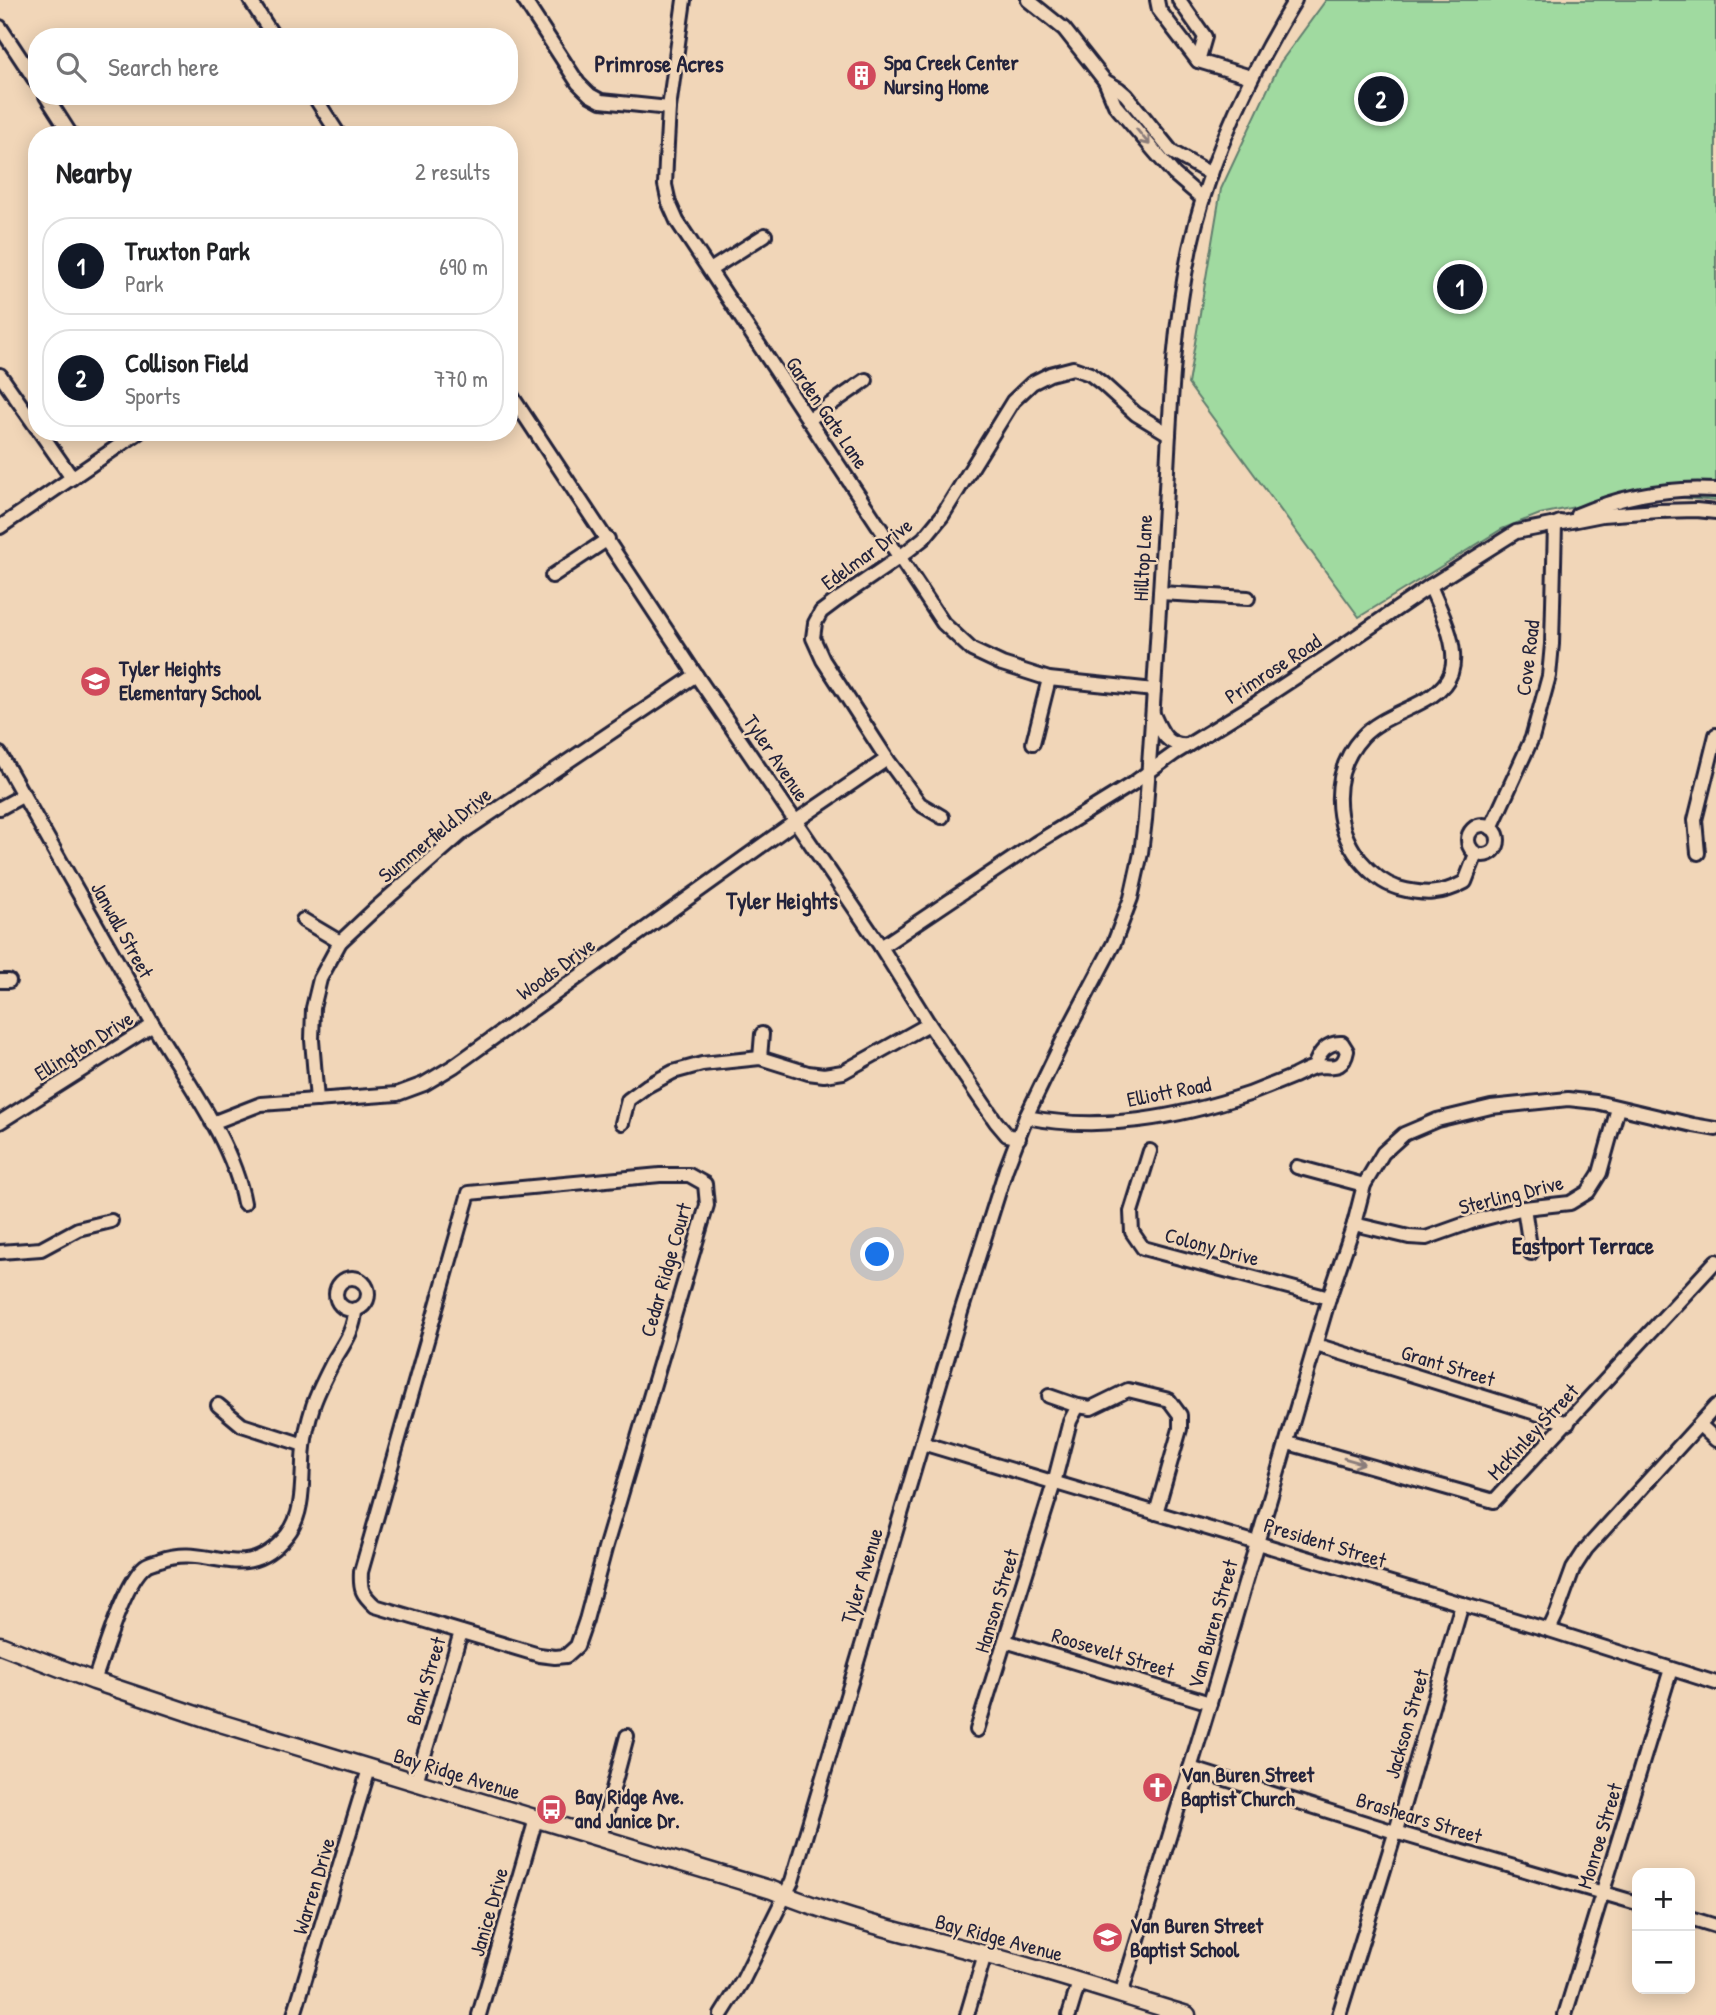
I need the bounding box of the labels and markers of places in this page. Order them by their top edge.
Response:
place label: Spa Creek Center Nursing Home [884,48,1019,102]
building icon: Spa Creek Center Nursing Home [844,58,878,92]
pin: 2 [1358,73,1404,125]
pin: 1 [1437,261,1483,313]
place label: Tyler Heights Elementary School [118,654,261,708]
school or university icon: Tyler Heights Elementary School [79,664,113,698]
place label: Van Buren Street Baptist Church [1181,1760,1315,1814]
church icon: Van Buren Street Baptist Church [1141,1770,1175,1804]
place label: Bay Ridge Ave. and Janice Dr. [575,1782,684,1835]
bus stop icon: Bay Ridge Ave. and Janice Dr. [535,1792,569,1826]
place label: Van Buren Street Baptist School [1130,1911,1264,1965]
school or university icon: Van Buren Street Baptist School [1090,1921,1124,1955]

